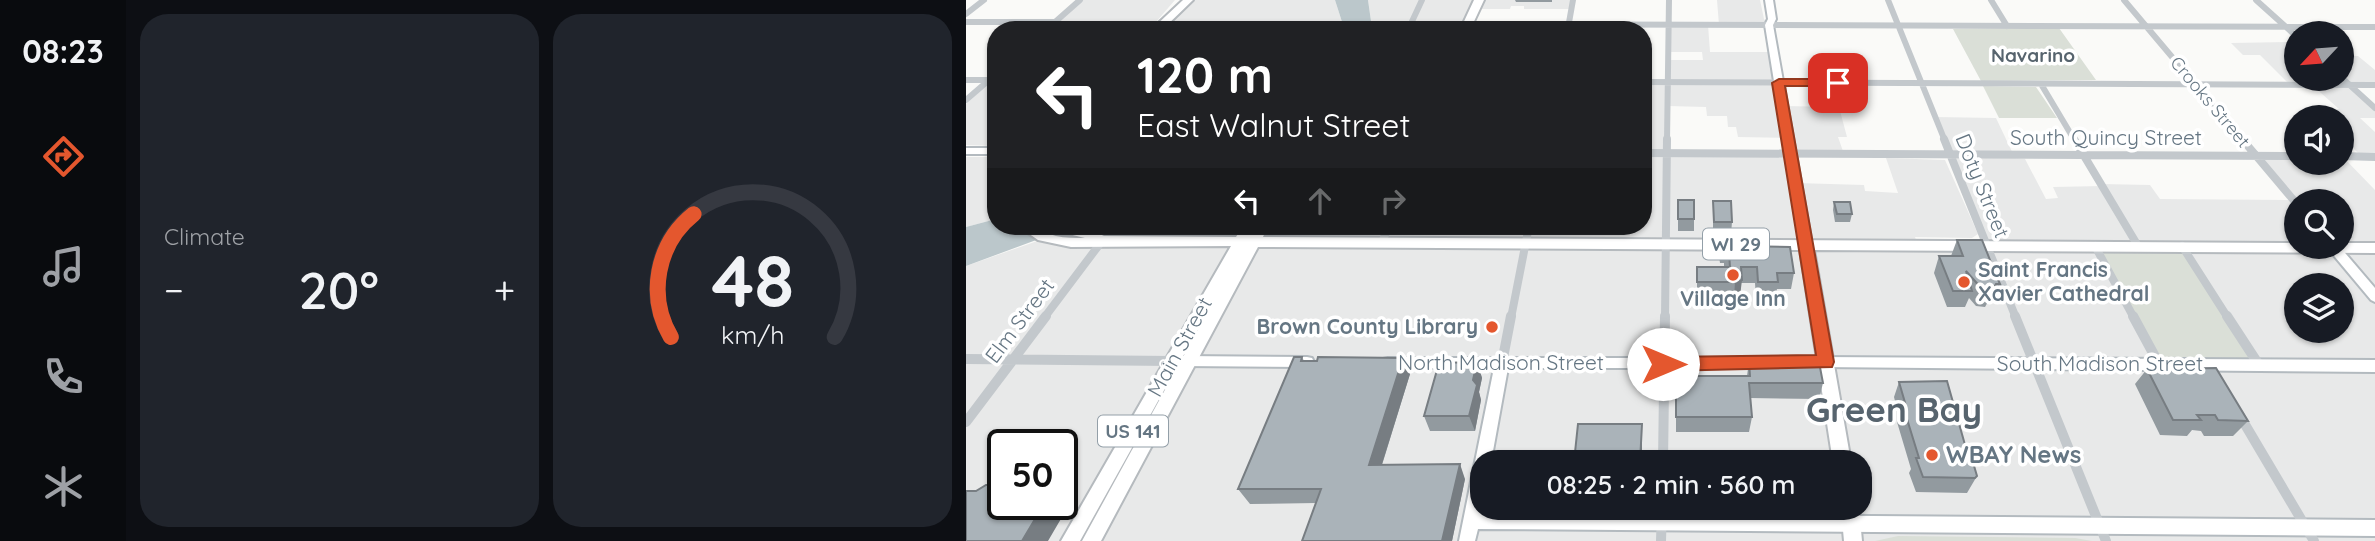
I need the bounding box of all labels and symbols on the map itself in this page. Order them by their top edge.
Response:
north arrow [2284,21,2354,91]
district label: Navarino [1991,43,2075,67]
street label: Crooks Street [2166,51,2255,152]
pin [1808,53,1868,113]
street label: South Quincy Street [2010,124,2202,150]
street label: Doty Street [1950,130,2016,242]
road number: WI 29 [1703,228,1769,260]
place label: Saint Francis Xavier Cathedral [1978,256,2149,306]
marker: Village Inn [1725,267,1741,283]
street label: Elm Street [979,273,1059,368]
marker: Saint Francis Xavier Cathedral [1956,274,1972,290]
place label: Village Inn [1680,285,1786,311]
street label: Main Street [1141,292,1217,401]
place label: Brown County Library [1257,313,1478,339]
marker: Brown County Library [1484,319,1500,335]
position arrow [1626,327,1700,401]
street label: North Madison Street [1398,349,1604,375]
street label: South Madison Street [1997,350,2203,376]
district label: Green Bay [1806,387,1982,431]
road number: US 141 [1098,416,1168,446]
speed limit sign: 50 [987,429,1078,520]
place label: WBAY News [1946,439,2081,469]
marker: WBAY News [1924,447,1940,463]

